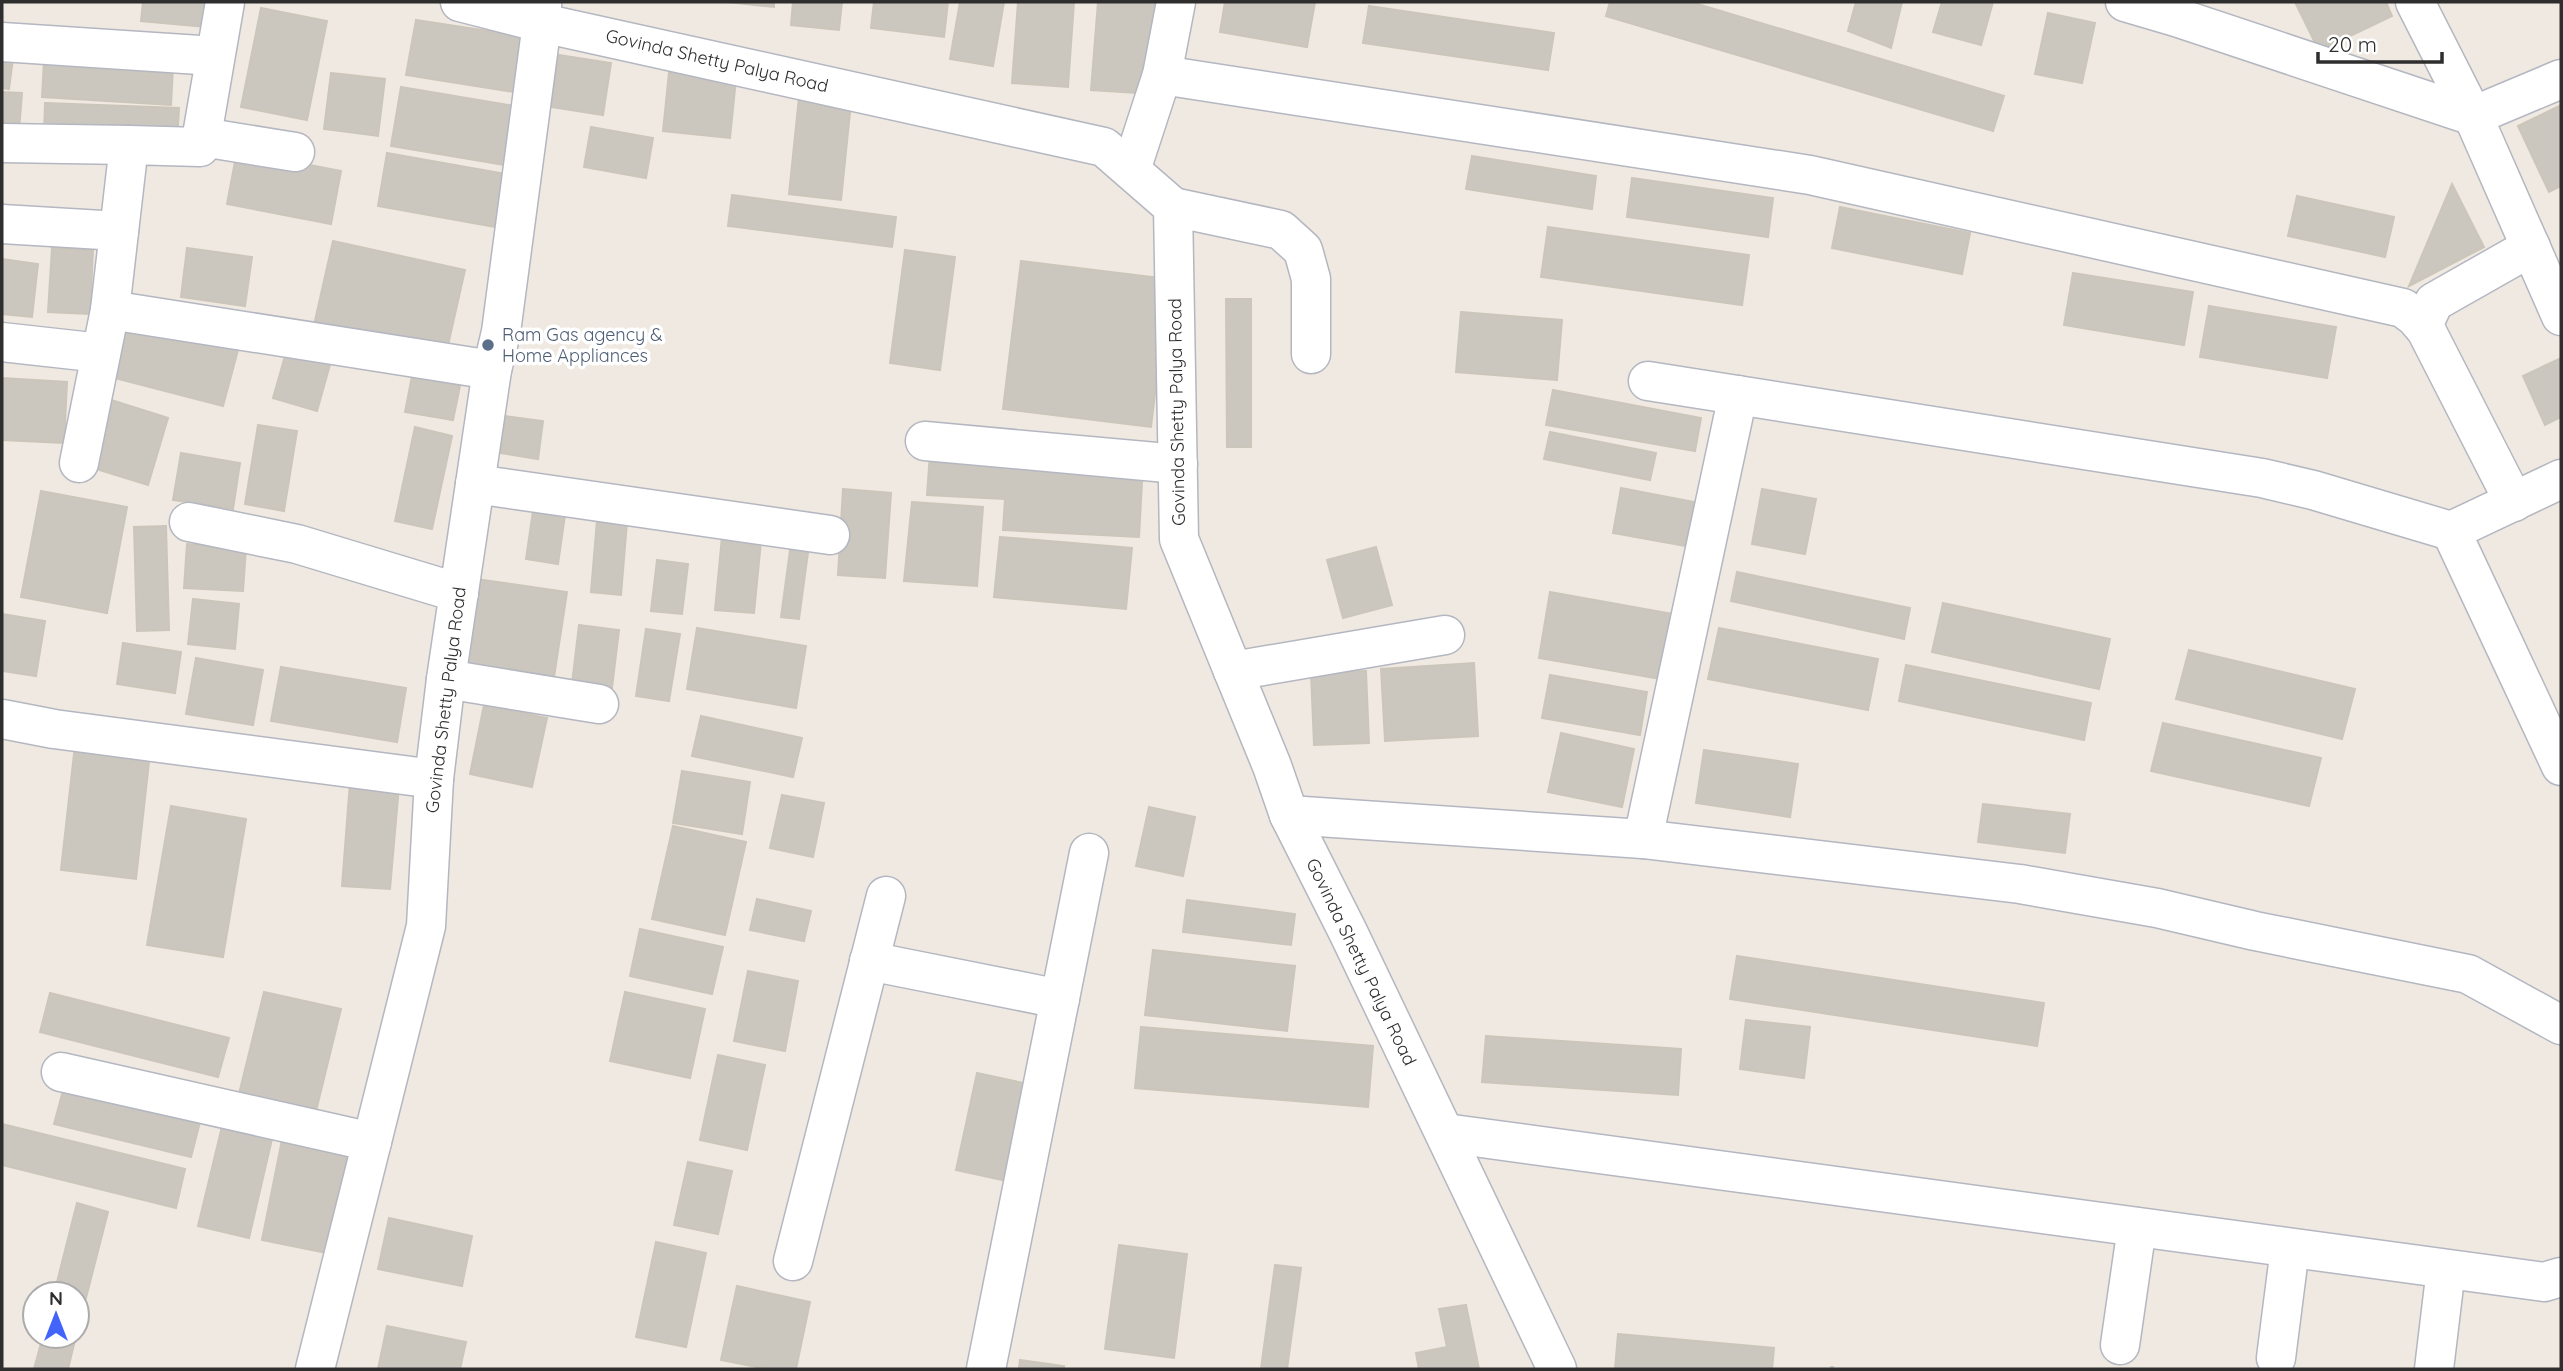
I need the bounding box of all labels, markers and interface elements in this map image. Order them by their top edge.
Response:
scale bar [2318,21,2442,65]
street label: Govinda Shetty Palya Road [604,24,831,97]
text: 20 m [2328,31,2377,57]
street label: Govinda Shetty Palya Road [1163,298,1190,526]
place label: Ram Gas agency & Home Appliances [502,323,662,367]
marker: Ram Gas agency & Home Appliances [480,337,496,353]
street label: Govinda Shetty Palya Road [420,585,471,814]
street label: Govinda Shetty Palya Road [1301,854,1422,1069]
north arrow [21,1280,91,1350]
text: N [49,1286,63,1310]

